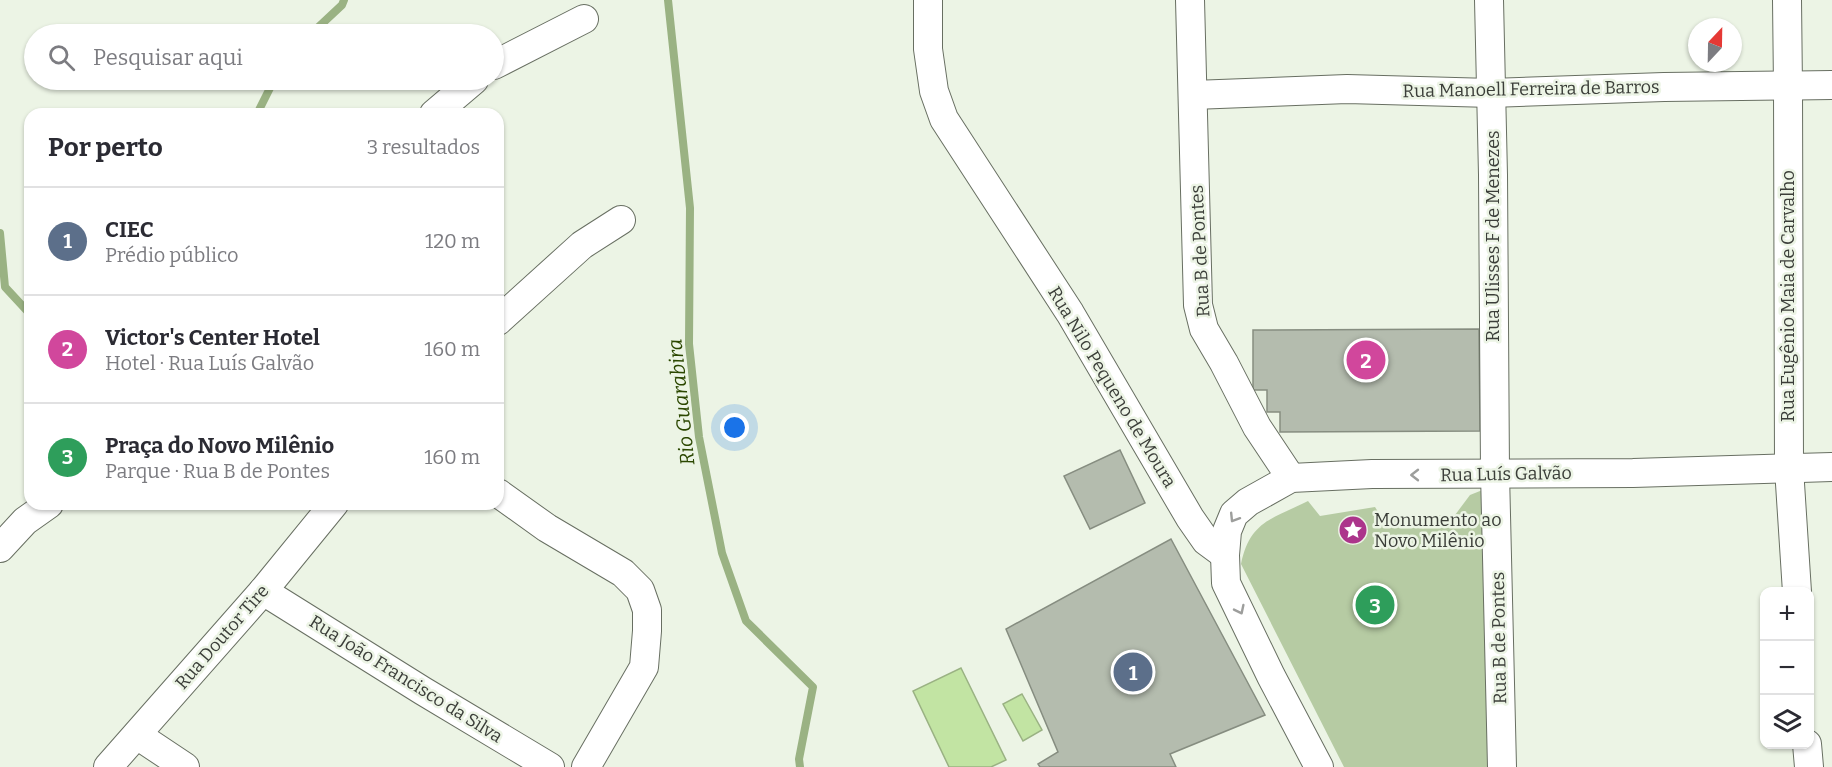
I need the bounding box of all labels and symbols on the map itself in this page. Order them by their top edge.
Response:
north arrow [1688,18,1742,72]
street label: Rua Manoell Ferreira de Barros [1402,76,1660,102]
street label: Rua Ulisses F de Menezes [1482,130,1504,342]
street label: Rua Eugênio Maia de Carvalho [1777,170,1799,422]
street label: Rua B de Pontes [1186,184,1214,318]
street label: Rua Nilo Pequeno de Moura [1043,283,1181,492]
water label: Rio Guarabira [662,338,700,466]
pin: 2 [1346,338,1386,382]
your location [720,413,749,442]
street label: Rua Luís Galvão [1440,462,1572,486]
one-way arrow [1411,469,1420,481]
place label: Monumento ao Novo Milênio [1374,509,1501,552]
one-way arrow [1230,512,1242,522]
place icon: Monumento ao Novo Milênio [1337,514,1369,546]
street label: Rua B de Pontes [1487,572,1511,704]
street label: Rua Doutor Tire [171,580,273,694]
pin: 3 [1356,582,1394,628]
one-way arrow [1232,604,1244,615]
street label: Rua João Francisco da Silva [305,610,507,748]
pin: 1 [1114,650,1152,694]

